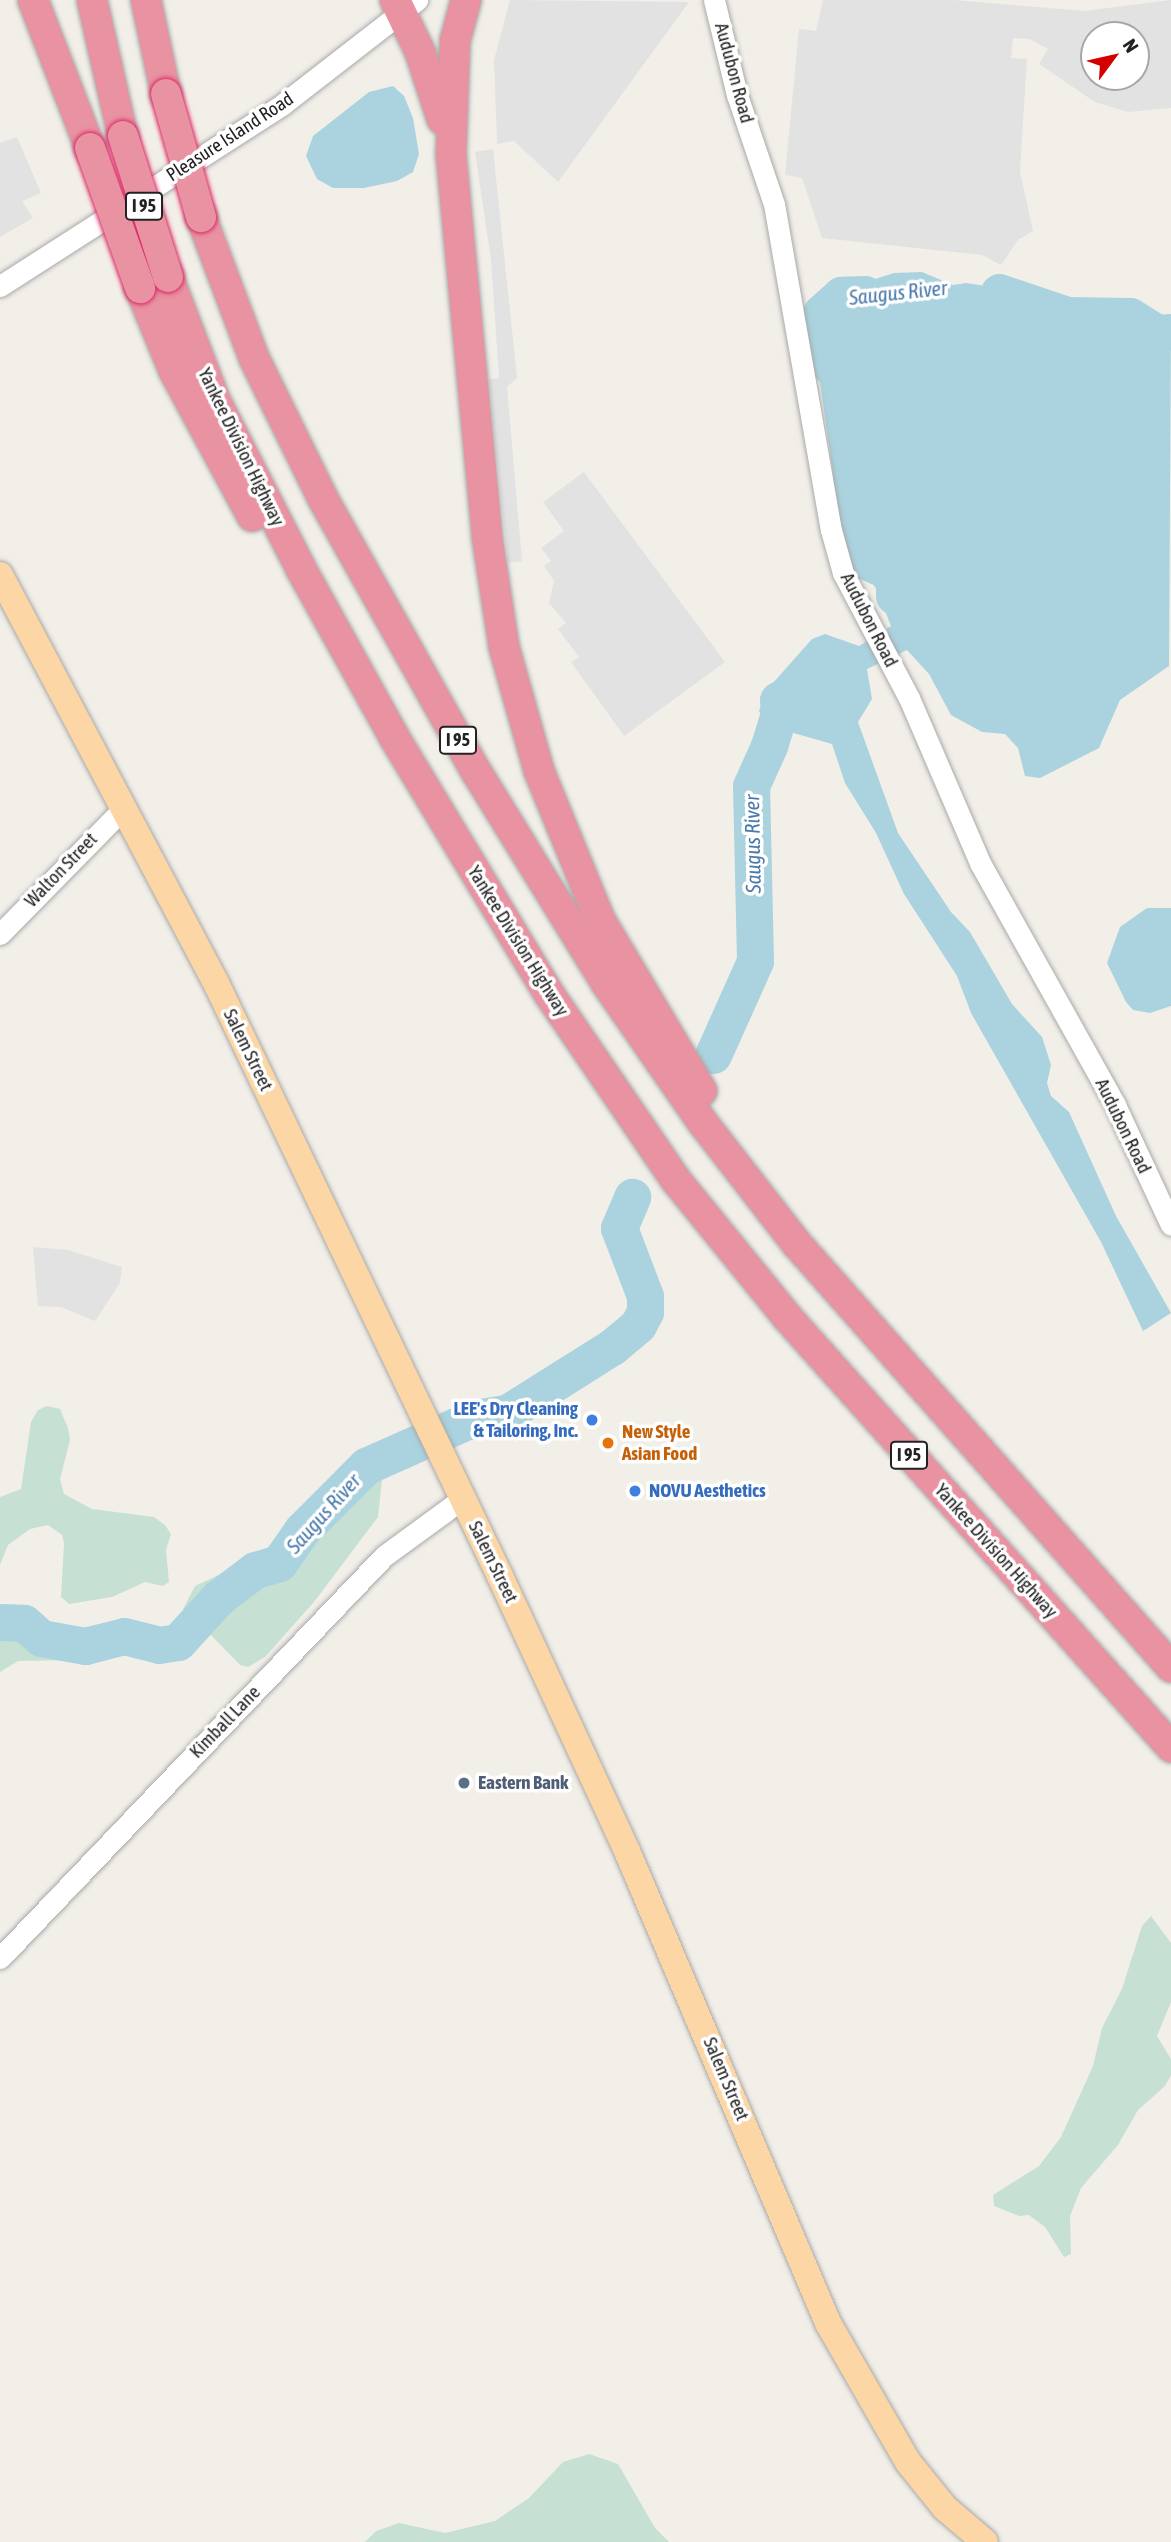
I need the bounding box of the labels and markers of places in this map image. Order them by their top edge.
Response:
place label: LEE's Dry Cleaning & Tailoring, Inc. [454,1398,578,1442]
marker: LEE's Dry Cleaning & Tailoring, Inc. [584,1412,600,1428]
place label: New Style Asian Food [622,1421,697,1465]
marker: New Style Asian Food [600,1435,616,1451]
place label: NOVU Aesthetics [649,1480,766,1502]
marker: NOVU Aesthetics [627,1483,643,1499]
place label: Eastern Bank [478,1772,568,1794]
marker: Eastern Bank [456,1775,472,1791]

